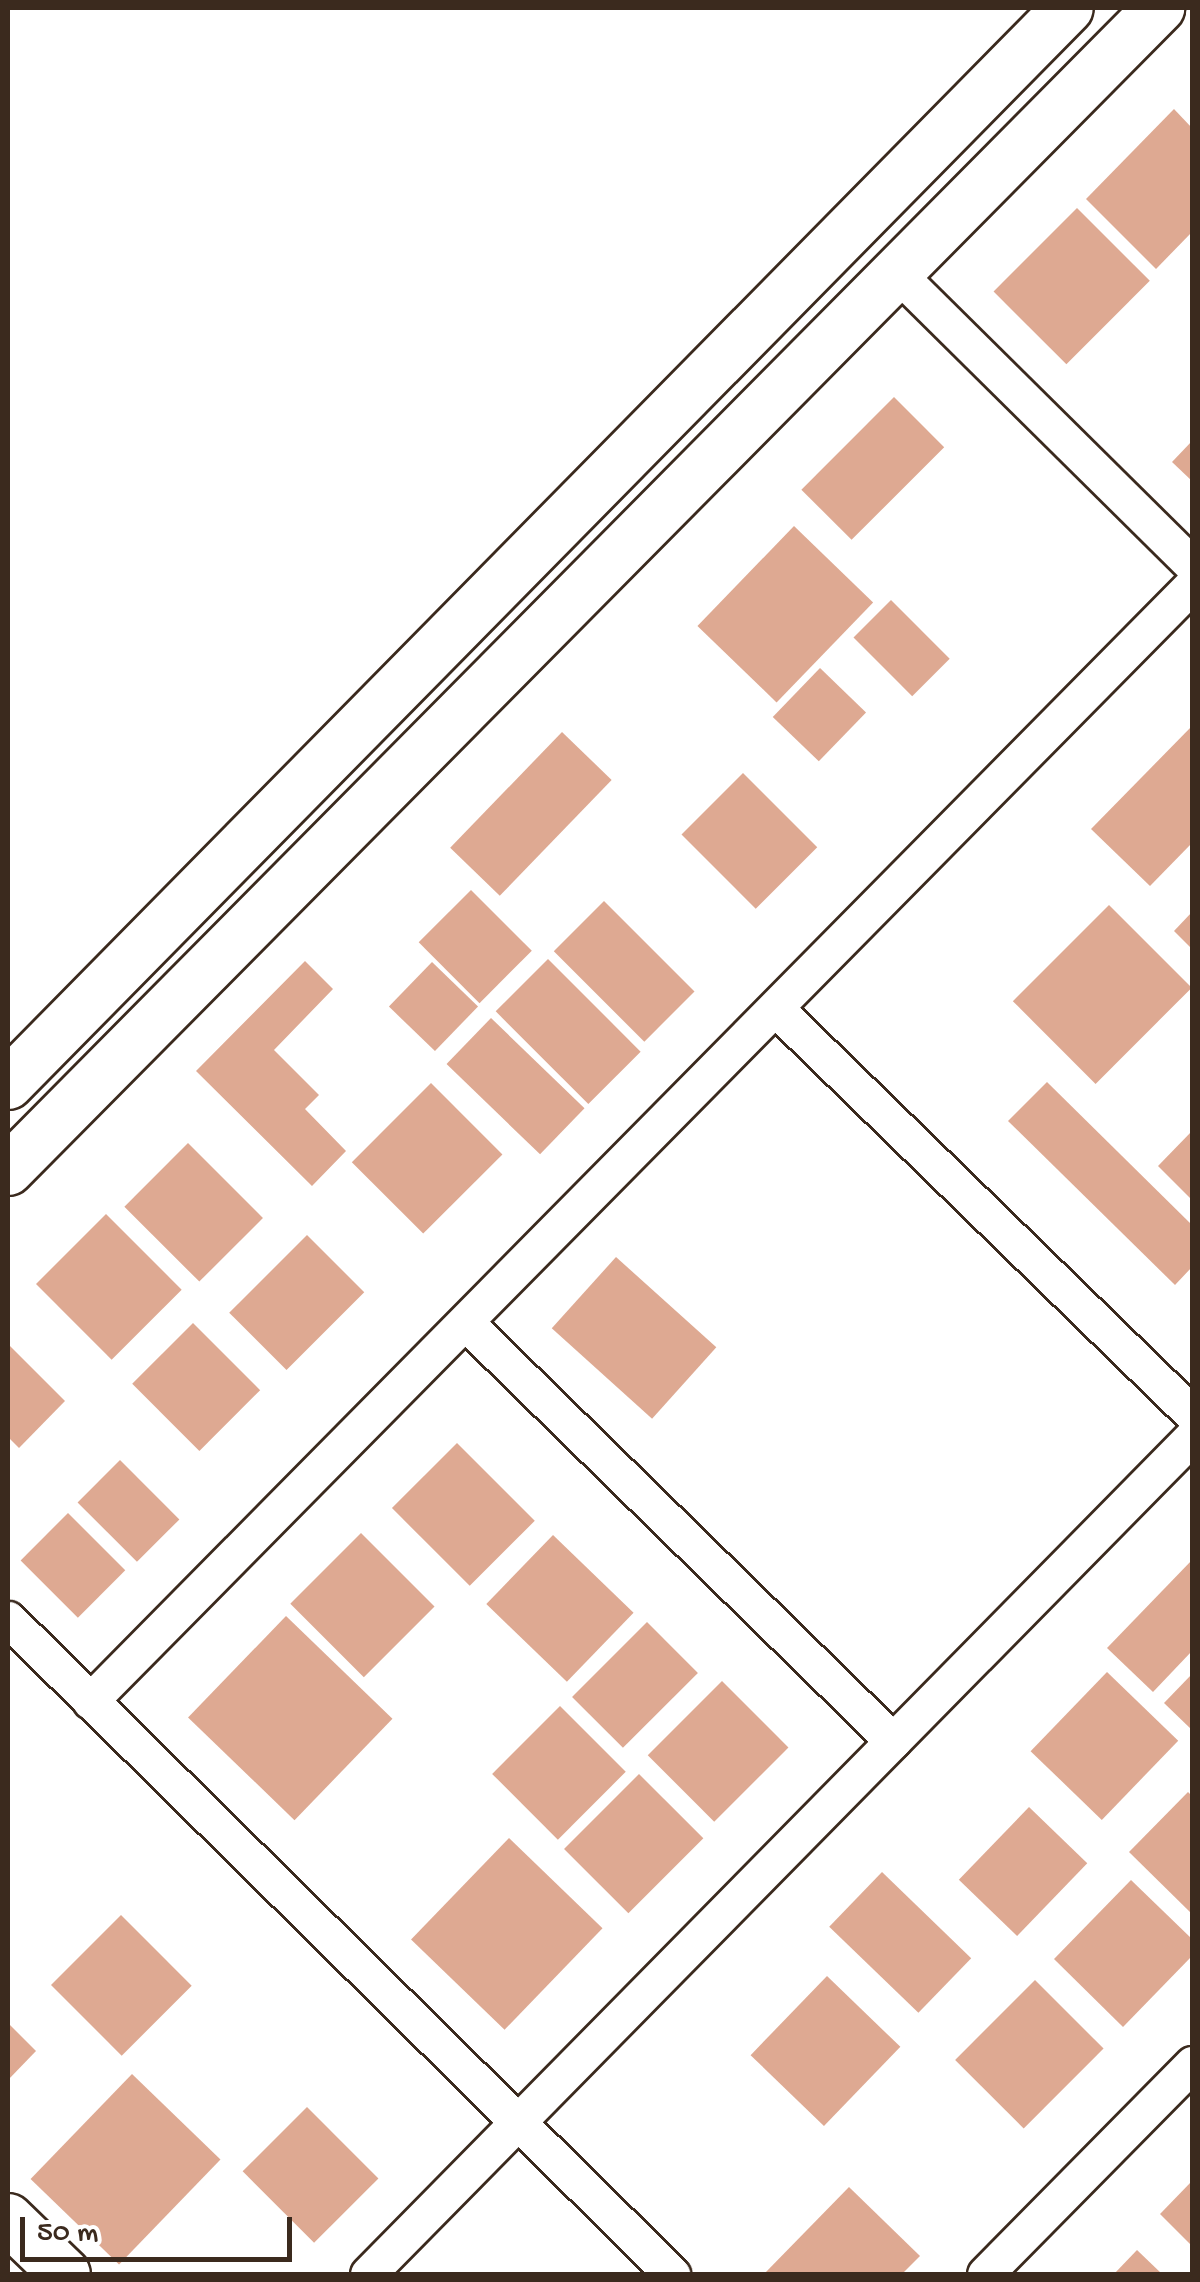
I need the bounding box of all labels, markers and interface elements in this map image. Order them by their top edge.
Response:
scale bar [25,2197,298,2259]
text: 50 m [37,2217,98,2252]

